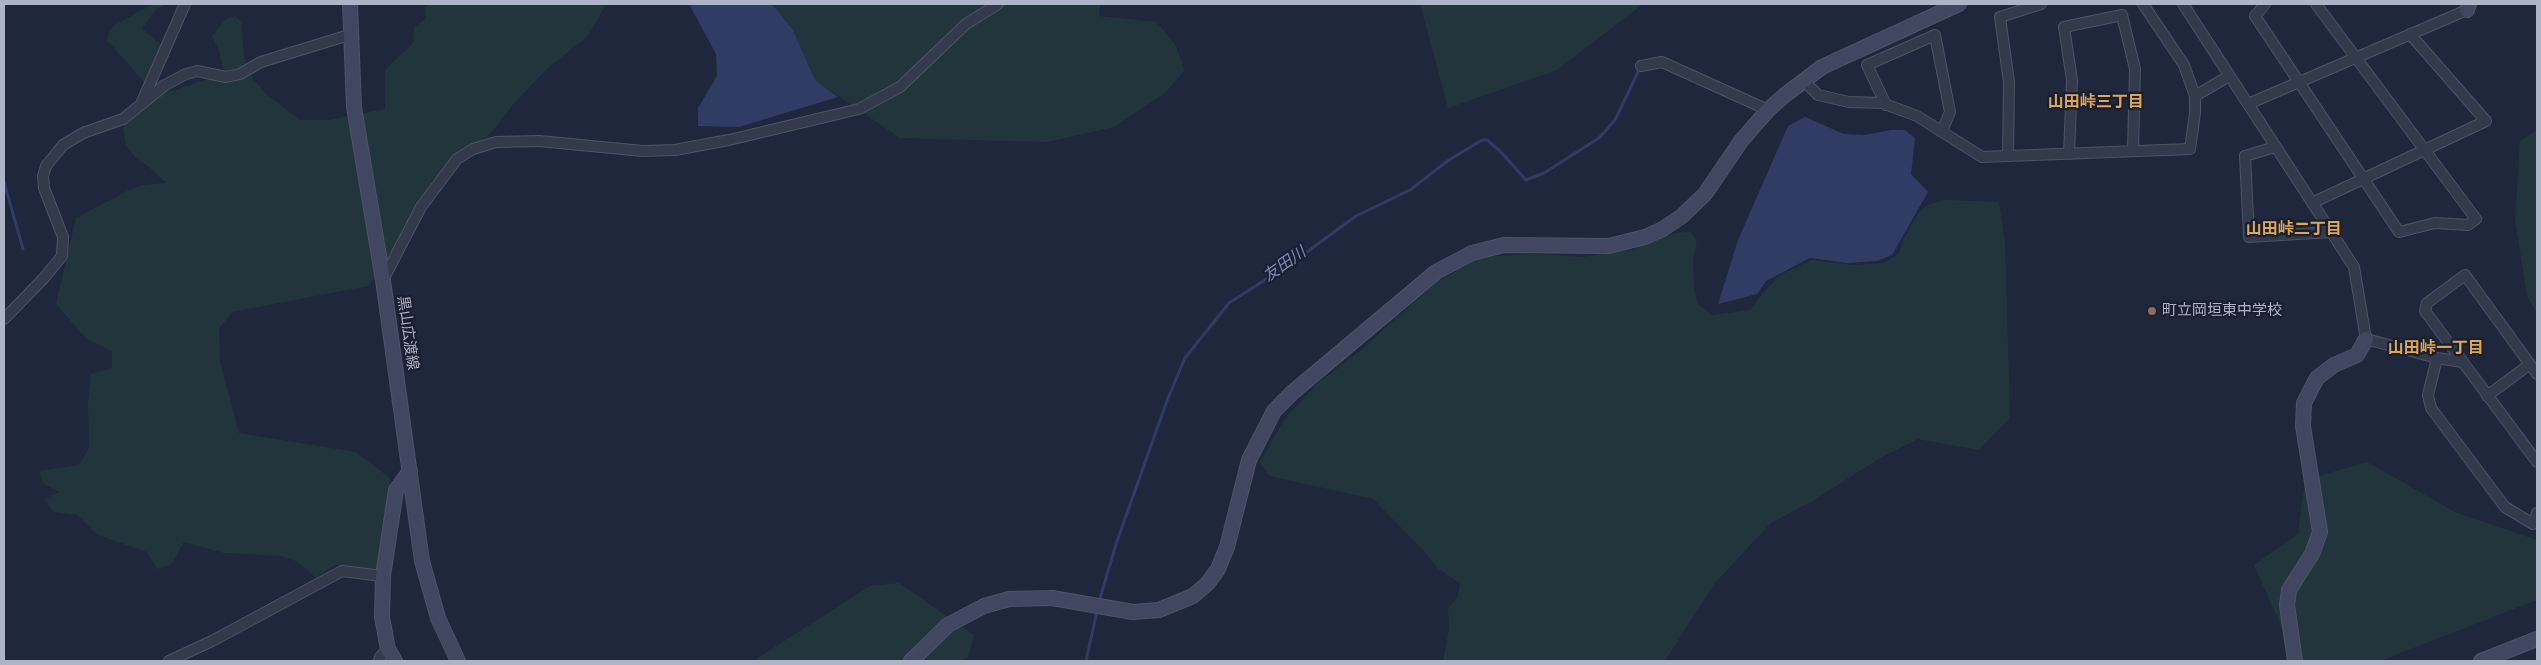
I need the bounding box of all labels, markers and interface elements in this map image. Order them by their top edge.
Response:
district label: 山田峠三丁目 [2048,93,2144,113]
district label: 山田峠二丁目 [2246,220,2342,240]
water label: 友田川 [1260,243,1310,287]
street label: 黒山広渡線 [393,295,421,371]
place label: 町立岡垣東中学校 [2162,302,2282,320]
marker: 町立岡垣東中学校 [2146,305,2158,317]
district label: 山田峠一丁目 [2388,339,2484,359]

